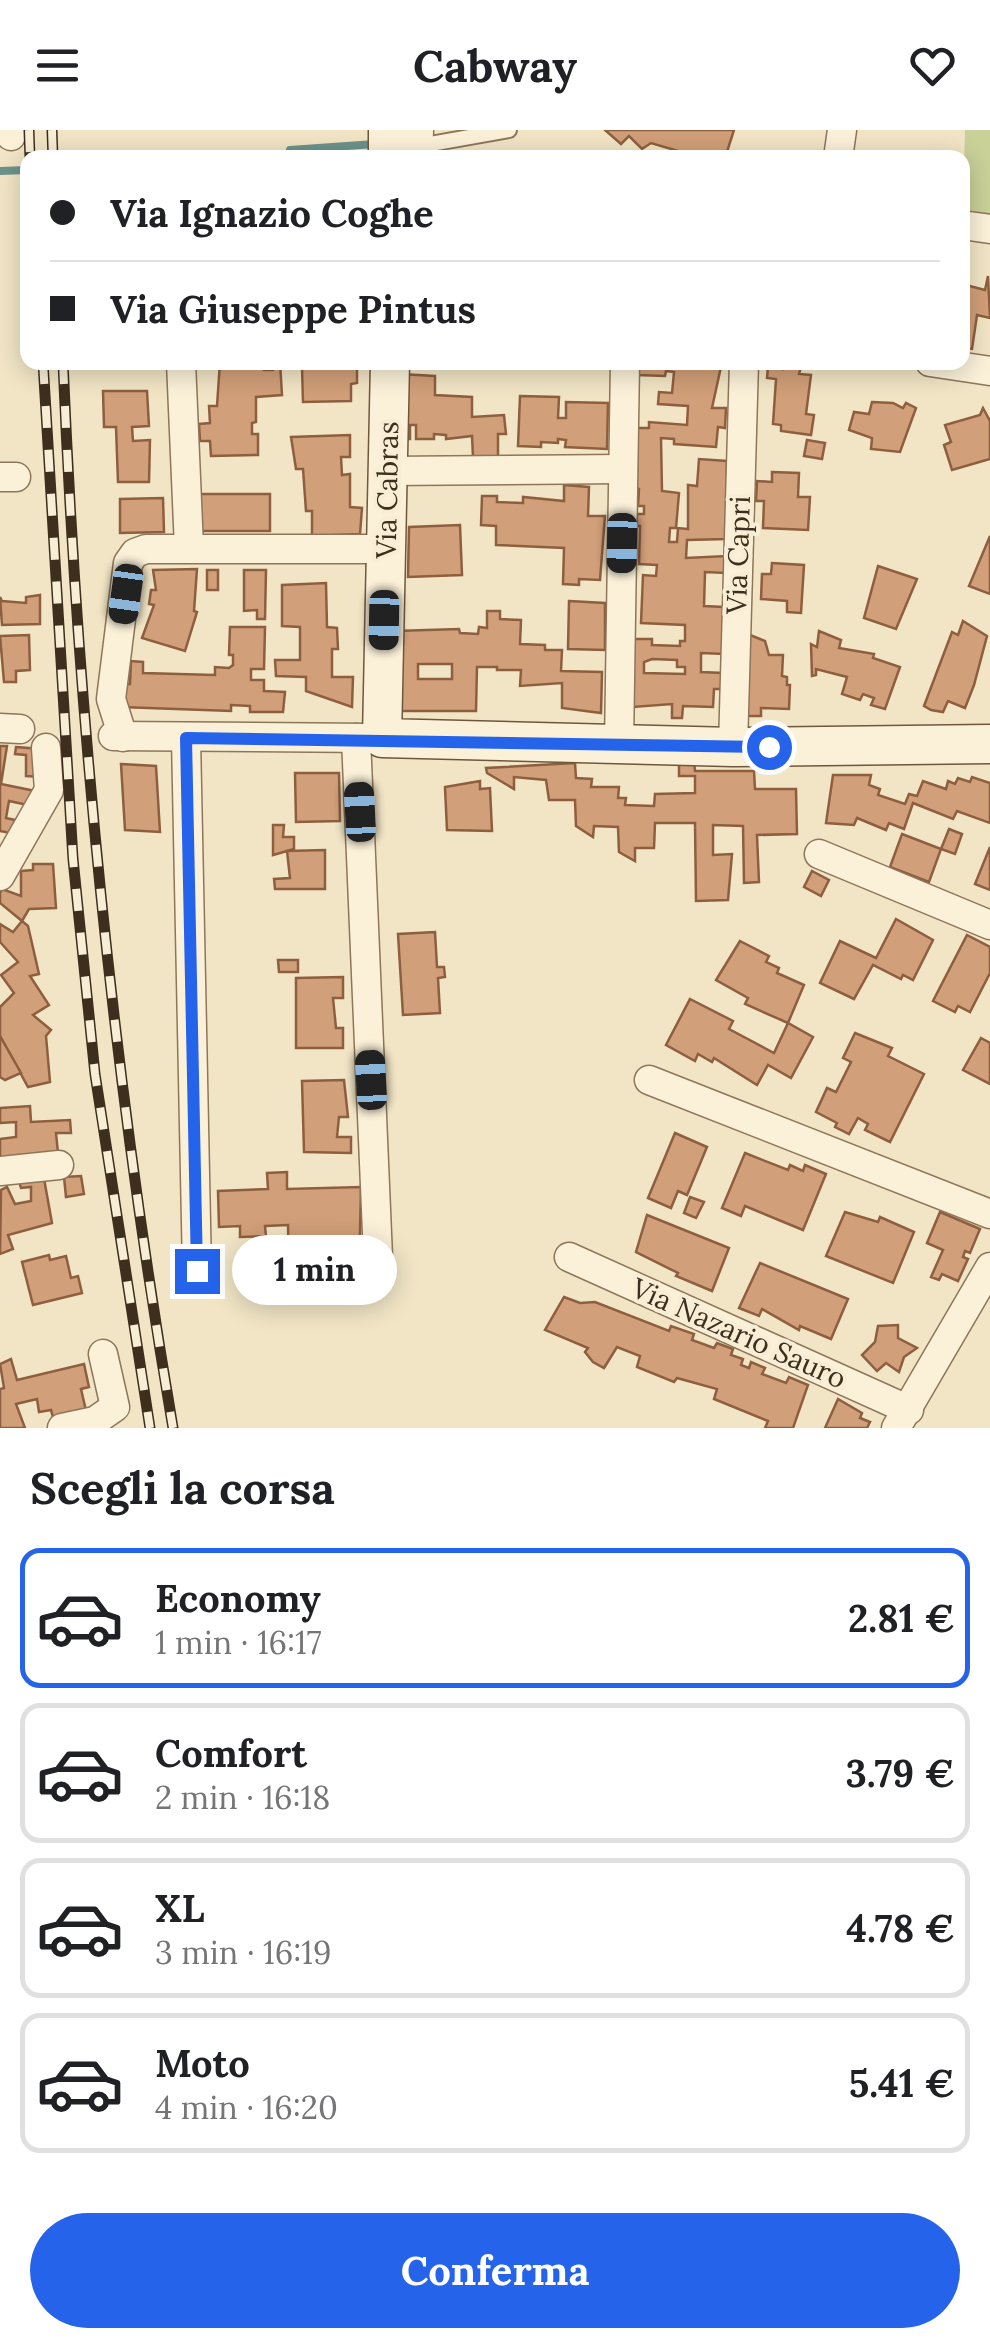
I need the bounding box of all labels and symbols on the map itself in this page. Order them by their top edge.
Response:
street label: Via Cabras [368,421,406,560]
street label: Via Capri [718,495,758,616]
car [606,513,638,573]
car [107,562,145,626]
car [368,590,400,650]
route start [747,725,792,770]
car [343,781,377,843]
car [354,1049,388,1111]
callout: 1 min [232,1236,397,1306]
route end [175,1249,220,1294]
street label: Via Nazario Sauro [625,1269,852,1396]

